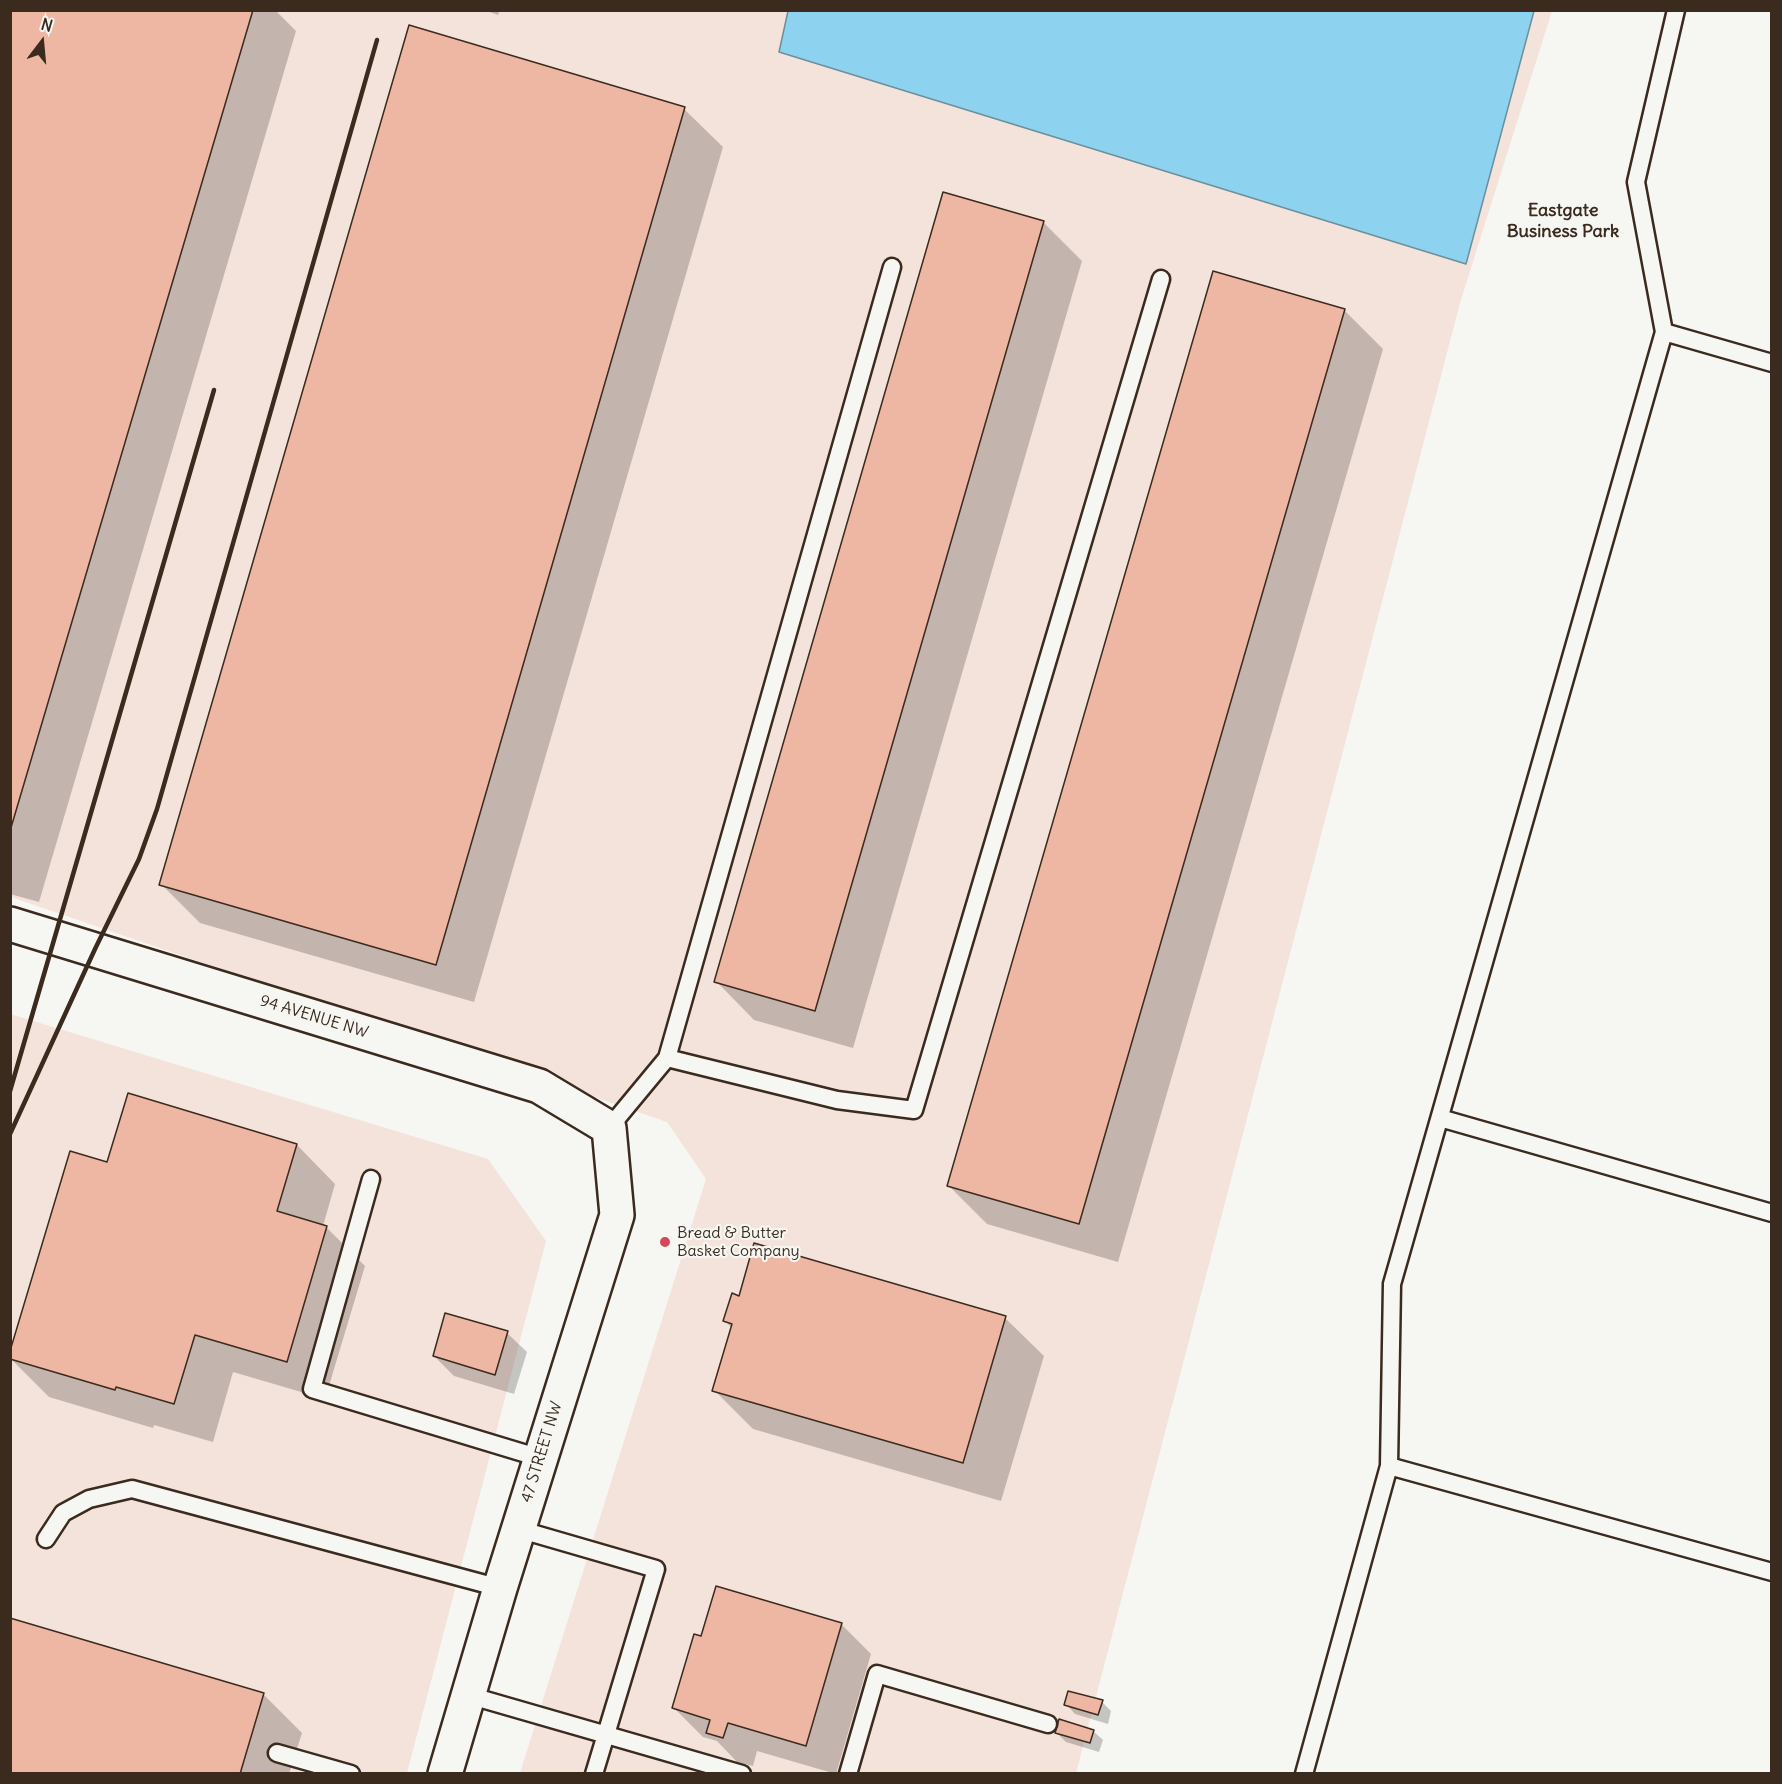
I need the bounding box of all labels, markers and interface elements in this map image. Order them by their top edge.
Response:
north arrow [12,12,72,72]
text: N [39,14,55,36]
district label: Eastgate Business Park [1507,200,1619,242]
street label: 94 AVENUE NW [258,991,370,1043]
place label: Bread & Butter Basket Company [677,1223,800,1261]
marker: Bread & Butter Basket Company [658,1235,672,1249]
street label: 47 STREET NW [518,1399,566,1505]

